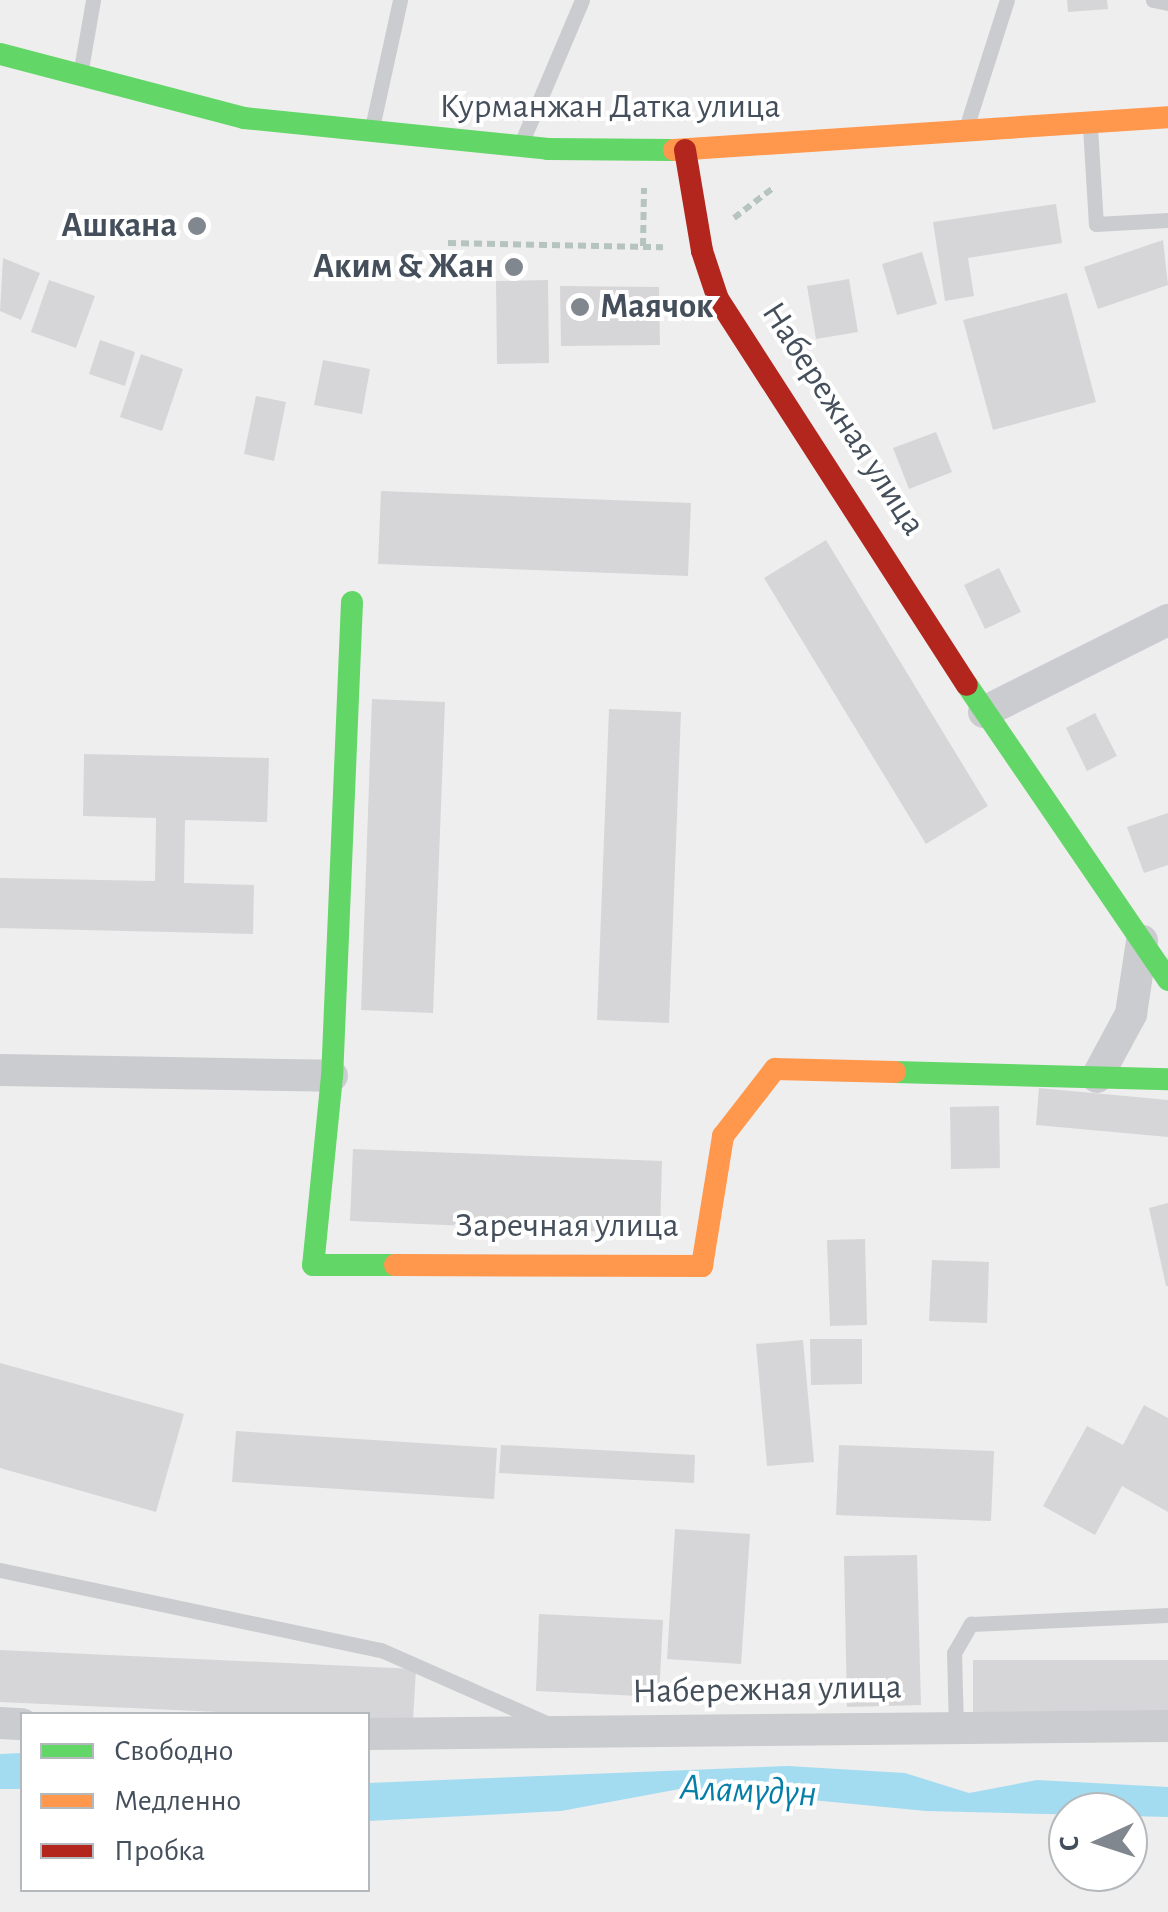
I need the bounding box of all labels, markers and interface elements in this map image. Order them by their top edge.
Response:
street label: Курманжан Датка улица [439,86,781,128]
place label: Ашкана [61,205,177,247]
marker: Ашкана [186,215,208,237]
place label: Аким & Жан [313,246,494,288]
marker: Аким & Жан [503,256,525,278]
place label: Маячок [600,286,713,328]
street label: Набережная улица [752,295,934,543]
marker: Маячок [569,296,591,318]
street label: Заречная улица [455,1205,679,1247]
street label: Набережная улица [632,1667,902,1713]
legend [20,1712,370,1892]
text: Свободно [114,1736,233,1766]
water label: Аламүдүн [678,1766,818,1818]
text: Медленно [114,1786,241,1816]
north arrow [1048,1792,1148,1892]
text: С [1056,1835,1084,1852]
text: Пробка [114,1836,205,1866]

